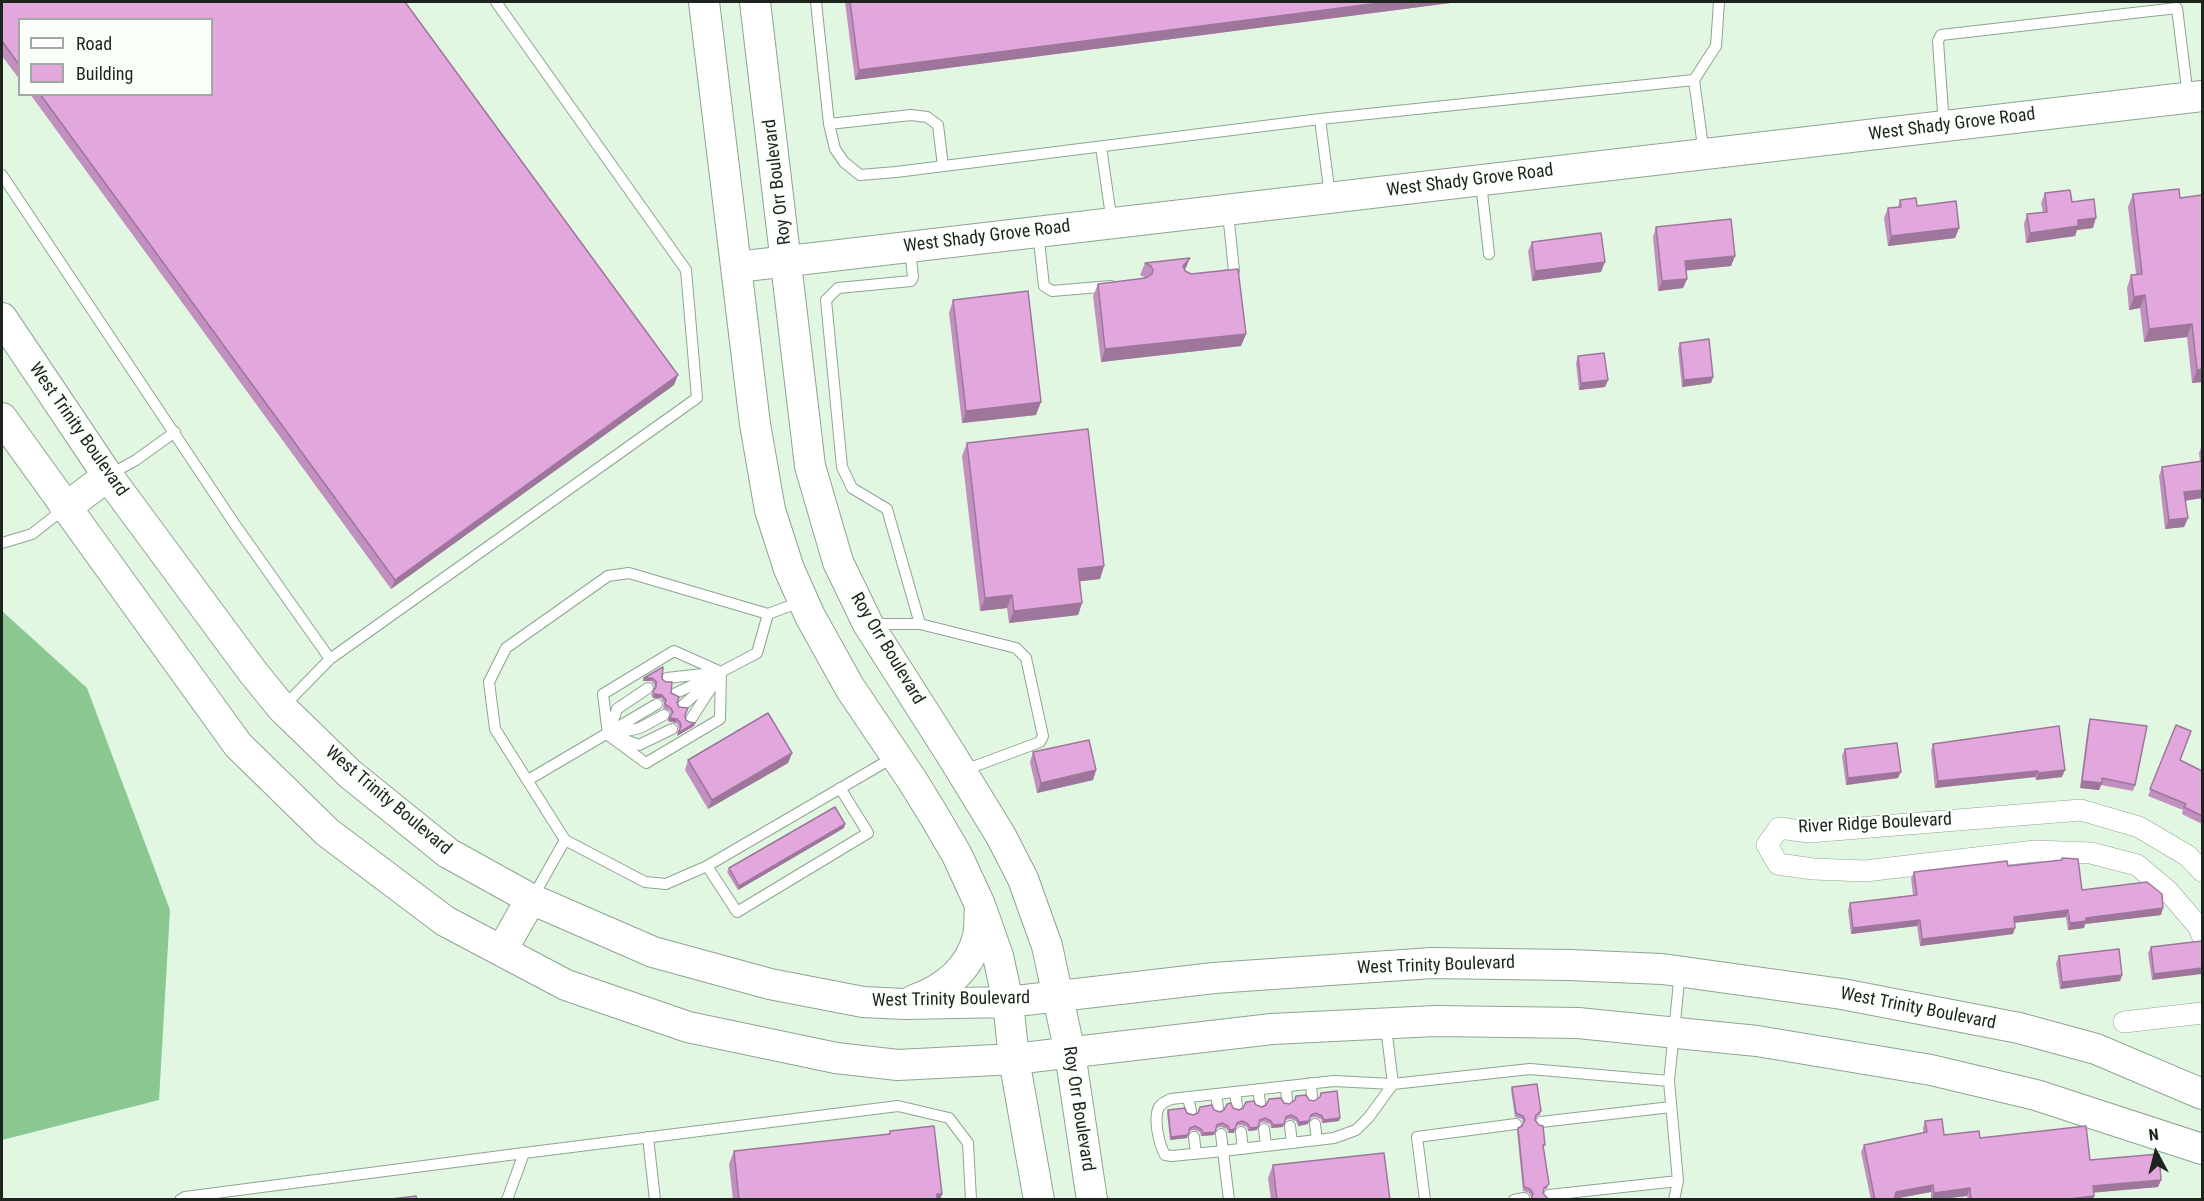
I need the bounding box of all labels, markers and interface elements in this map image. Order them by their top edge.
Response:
legend [18,18,213,96]
text: Road [76,33,112,54]
text: Building [76,63,133,84]
street label: West Shady Grove Road [1867,104,2037,146]
street label: Roy Orr Boulevard [760,118,796,246]
street label: West Shady Grove Road [1385,160,1555,202]
street label: West Shady Grove Road [902,216,1072,258]
street label: West Trinity Boulevard [24,359,132,501]
street label: Roy Orr Boulevard [845,589,929,709]
street label: West Trinity Boulevard [320,742,456,860]
street label: River Ridge Boulevard [1798,809,1952,839]
street label: West Trinity Boulevard [1357,952,1515,980]
street label: West Trinity Boulevard [1838,983,1998,1035]
street label: West Trinity Boulevard [872,988,1030,1012]
street label: Roy Orr Boulevard [1057,1045,1099,1173]
north arrow [2126,1123,2186,1183]
text: N [2148,1125,2160,1145]

